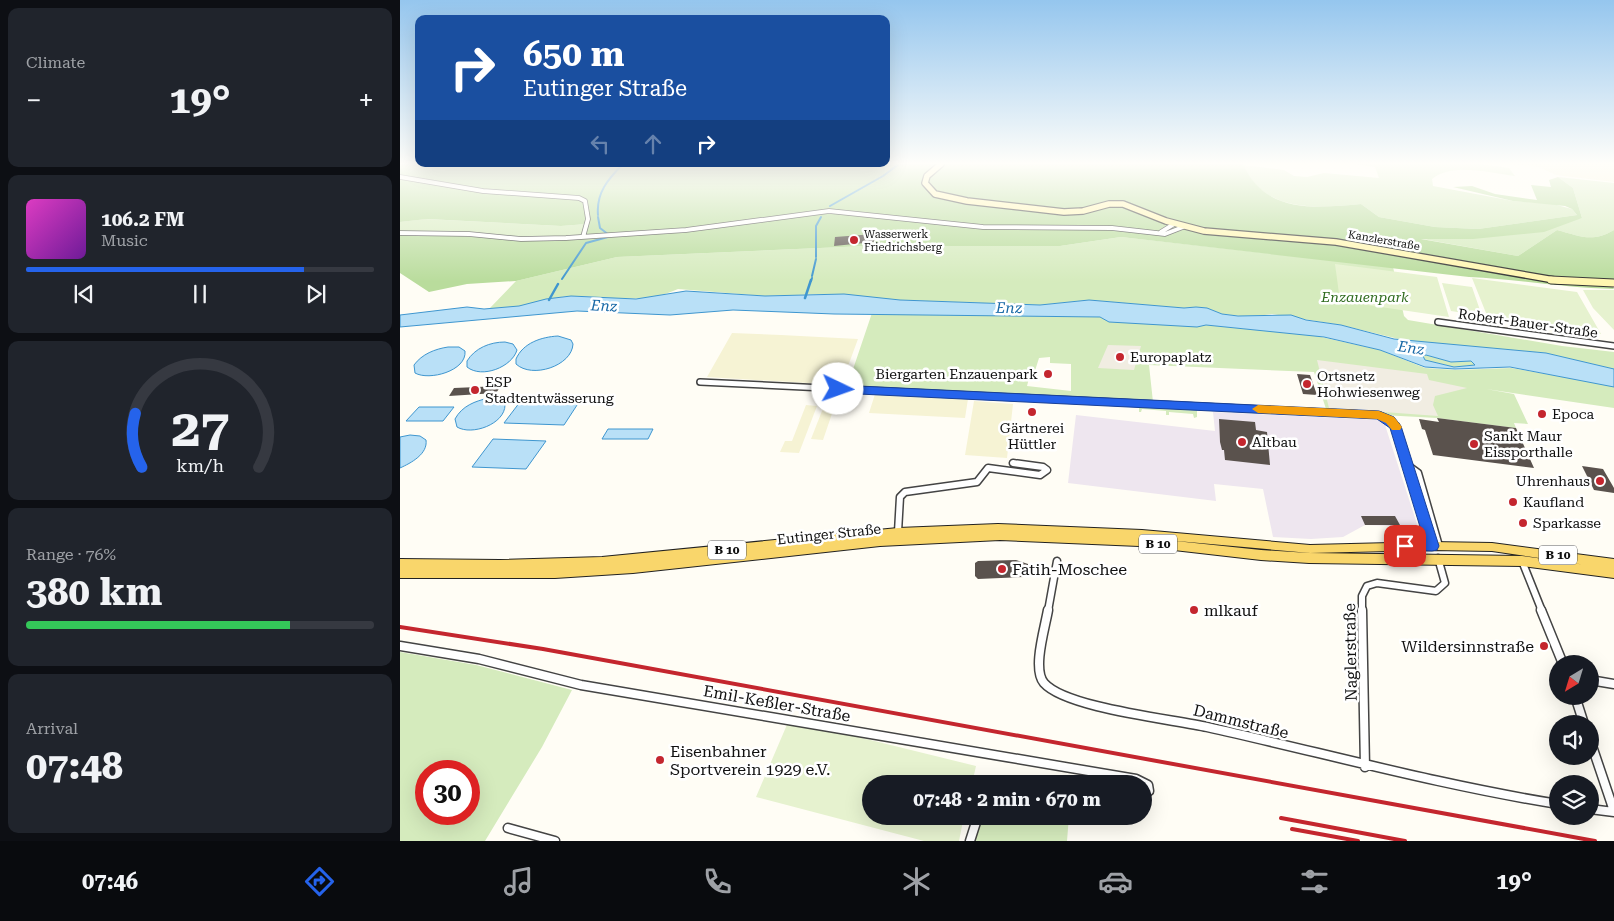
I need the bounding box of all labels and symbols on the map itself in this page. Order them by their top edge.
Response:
place label: Wasserwerk Friedrichsberg [864,228,943,254]
street label: Kanzlerstraße [1347,228,1421,253]
marker: Wasserwerk Friedrichsberg [848,234,860,246]
park label: Enzauenpark [1320,289,1409,305]
water label: Enz [589,296,618,316]
water label: Enz [995,299,1023,317]
street label: Robert-Bauer-Straße [1457,305,1599,341]
water label: Enz [1396,337,1426,359]
place label: Europaplatz [1130,349,1212,365]
marker: Europaplatz [1114,351,1126,363]
position arrow [811,362,863,414]
place label: Biergarten Enzauenpark [876,366,1038,382]
marker: Biergarten Enzauenpark [1042,368,1054,380]
place label: Ortsnetz Hohwiesenweg [1317,368,1420,400]
place label: ESP Stadtentwässerung [485,374,614,406]
marker: Ortsnetz Hohwiesenweg [1301,378,1313,390]
marker: ESP Stadtentwässerung [469,384,481,396]
marker: Gärtnerei Hüttler [1026,406,1038,418]
place label: Epoca [1552,406,1595,422]
marker: Epoca [1536,408,1548,420]
place label: Gärtnerei Hüttler [1000,420,1065,452]
place label: Sankt Maur Eissporthalle [1484,428,1573,460]
place label: Altbau [1252,434,1297,450]
marker: Altbau [1236,436,1248,448]
marker: Sankt Maur Eissporthalle [1468,438,1480,450]
place label: Uhrenhaus [1516,473,1590,489]
marker: Uhrenhaus [1594,475,1606,487]
place label: Kaufland [1523,494,1584,510]
marker: Kaufland [1507,496,1519,508]
place label: Sparkasse [1533,515,1601,531]
marker: Sparkasse [1517,517,1529,529]
street label: Eutinger Straße [776,521,882,547]
pin [1384,525,1426,567]
road number: B 10 [1139,534,1177,554]
road number: B 10 [708,540,746,560]
road number: B 10 [1539,546,1577,564]
place label: Fatih-Moschee [1012,560,1127,579]
marker: Fatih-Moschee [996,563,1008,575]
place label: mlkauf [1204,601,1258,620]
street label: Naglerstraße [1340,603,1361,701]
marker: mlkauf [1188,604,1200,616]
place label: Wildersinnstraße [1401,637,1534,656]
marker: Wildersinnstraße [1538,640,1550,652]
north arrow [1549,655,1599,705]
street label: Emil-Keßler-Straße [702,681,852,726]
street label: Dammstraße [1191,700,1291,743]
place label: Eisenbahner Sportverein 1929 e.V. [670,742,830,779]
marker: Eisenbahner Sportverein 1929 e.V. [654,754,666,766]
speed limit sign: 30 [415,760,480,825]

